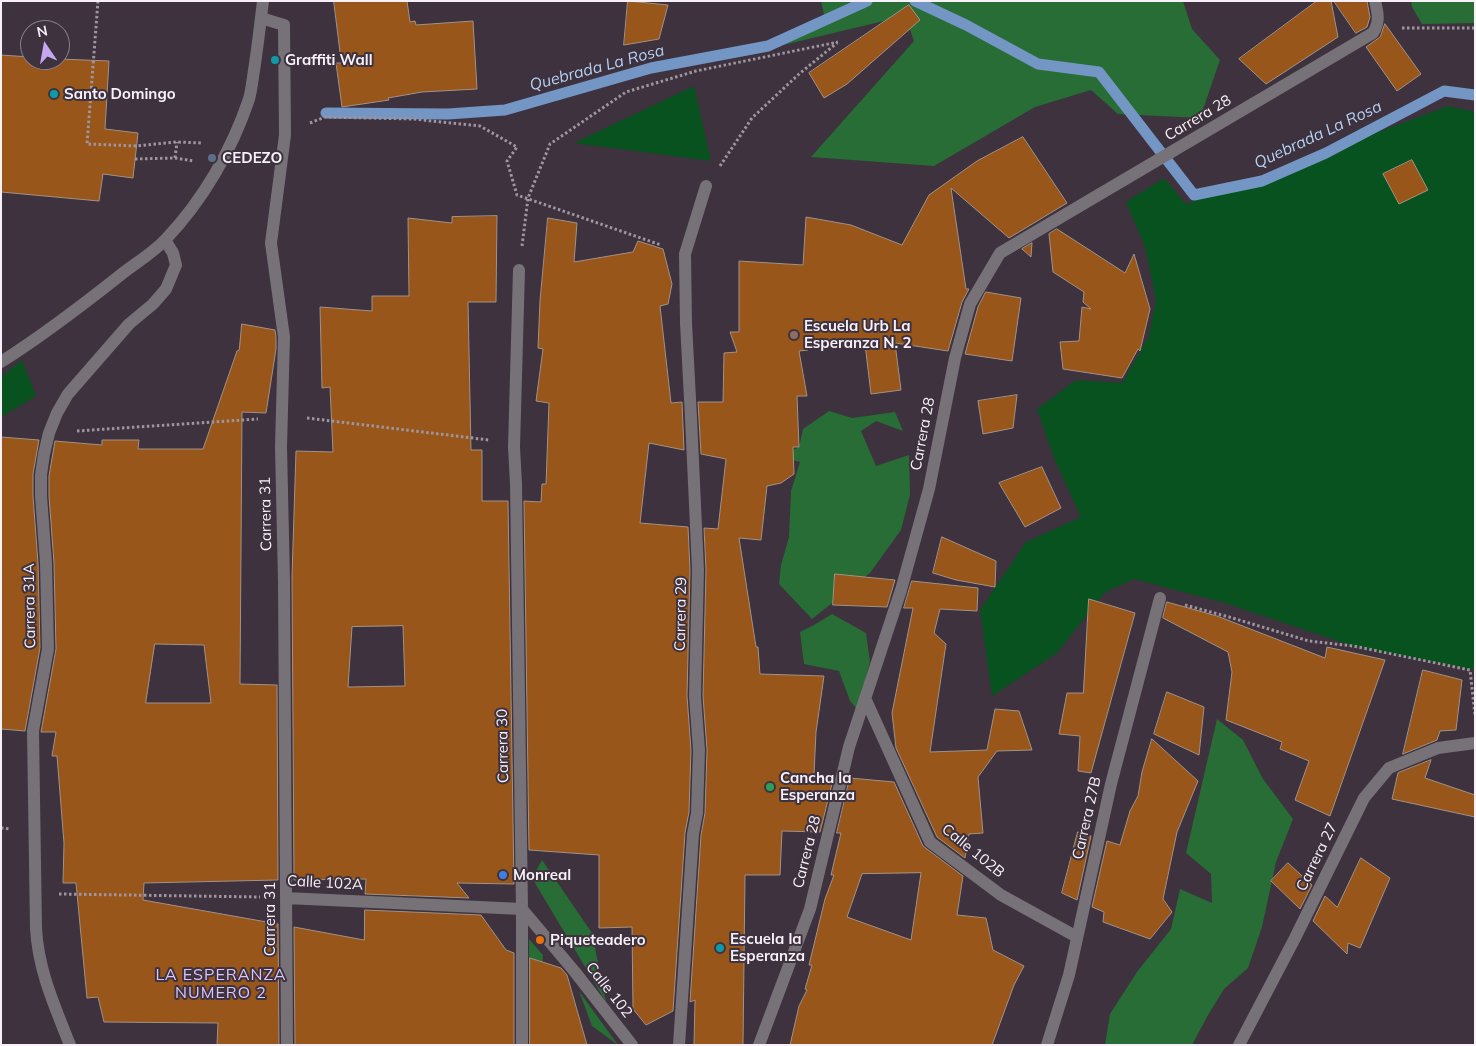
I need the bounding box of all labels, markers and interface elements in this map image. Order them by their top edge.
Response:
north arrow [20,20,70,70]
text: N [35,21,49,41]
water label: Quebrada La Rosa [528,41,666,95]
place label: Graffiti Wall [285,51,373,69]
marker: Graffiti Wall [269,54,281,66]
place label: Santo Domingo [64,85,176,103]
marker: Santo Domingo [48,88,60,100]
street label: Carrera 28 [1162,91,1234,145]
water label: Quebrada La Rosa [1251,97,1385,173]
place label: CEDEZO [222,149,282,167]
marker: CEDEZO [206,152,218,164]
place label: Escuela Urb La Esperanza N. 2 [804,317,911,352]
marker: Escuela Urb La Esperanza N. 2 [788,329,800,341]
street label: Carrera 28 [907,396,939,472]
street label: Carrera 31 [256,477,276,551]
street label: Carrera 31A [20,563,40,649]
street label: Carrera 29 [671,577,691,651]
street label: Carrera 30 [493,709,513,783]
place label: Cancha la Esperanza [780,769,855,804]
street label: Carrera 27B [1069,775,1105,861]
marker: Cancha la Esperanza [764,781,776,793]
street label: Carrera 28 [789,814,825,890]
street label: Calle 102B [938,820,1008,882]
street label: Carrera 27 [1293,820,1341,894]
place label: Monreal [513,866,571,884]
marker: Monreal [497,869,509,881]
street label: Calle 102A [286,872,364,894]
street label: Carrera 31 [261,882,279,956]
place label: Escuela la Esperanza [730,930,805,965]
place label: Piqueteadero [550,931,646,949]
marker: Piqueteadero [534,934,546,946]
marker: Escuela la Esperanza [714,942,726,954]
street label: Calle 102 [582,959,636,1021]
district label: LA ESPERANZA NUMERO 2 [154,965,288,1003]

